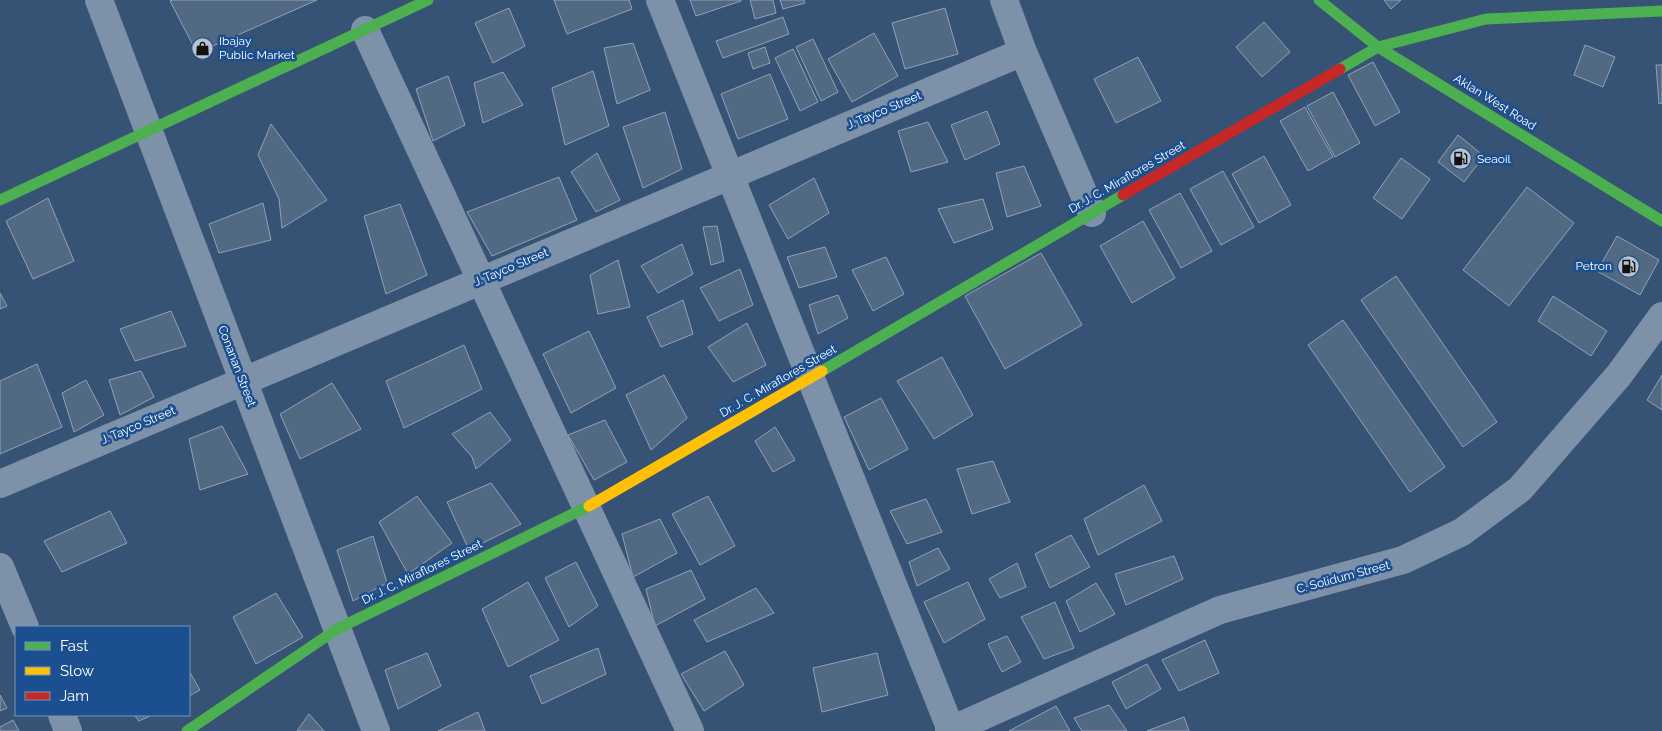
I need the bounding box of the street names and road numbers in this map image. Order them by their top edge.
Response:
street label: Aklan West Road [1451,71,1539,133]
street label: J. Tayco Street [845,88,923,132]
street label: Dr. J. C. Miraflores Street [1066,138,1188,216]
street label: J. Tayco Street [472,245,550,289]
street label: Conanan Street [215,323,259,409]
street label: Dr. J. C. Miraflores Street [717,342,839,420]
street label: J. Tayco Street [99,403,177,447]
street label: Dr. J. C. Miraflores Street [359,537,485,607]
street label: C. Solidum Street [1295,558,1391,596]

